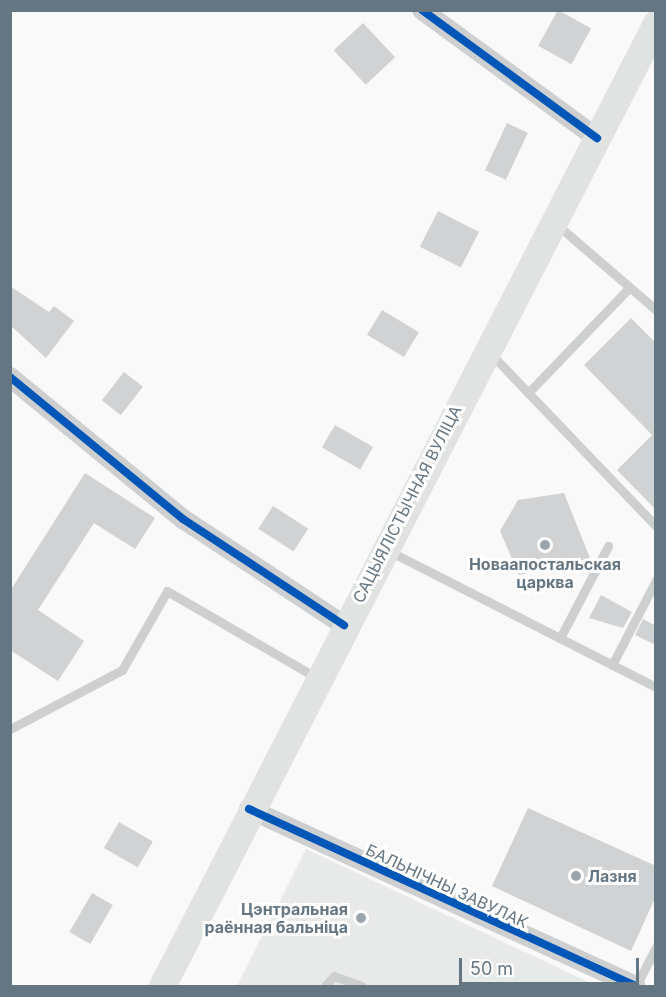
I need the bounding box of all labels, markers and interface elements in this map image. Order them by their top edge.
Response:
street label: САЦЫЯЛІСТЫЧНАЯ ВУЛІЦА [349,402,465,606]
marker: Новаапостальская царква [538,538,552,552]
place label: Новаапостальская царква [469,554,621,592]
street label: БАЛЬНІЧНЫ ЗАВУЛАК [363,840,531,932]
place label: Лазня [588,866,637,886]
marker: Лазня [569,869,583,883]
place label: Цэнтральная раённая бальніца [204,899,348,937]
marker: Цэнтральная раённая бальніца [352,909,370,927]
scale bar [462,946,642,984]
text: 50 m [470,958,513,979]

